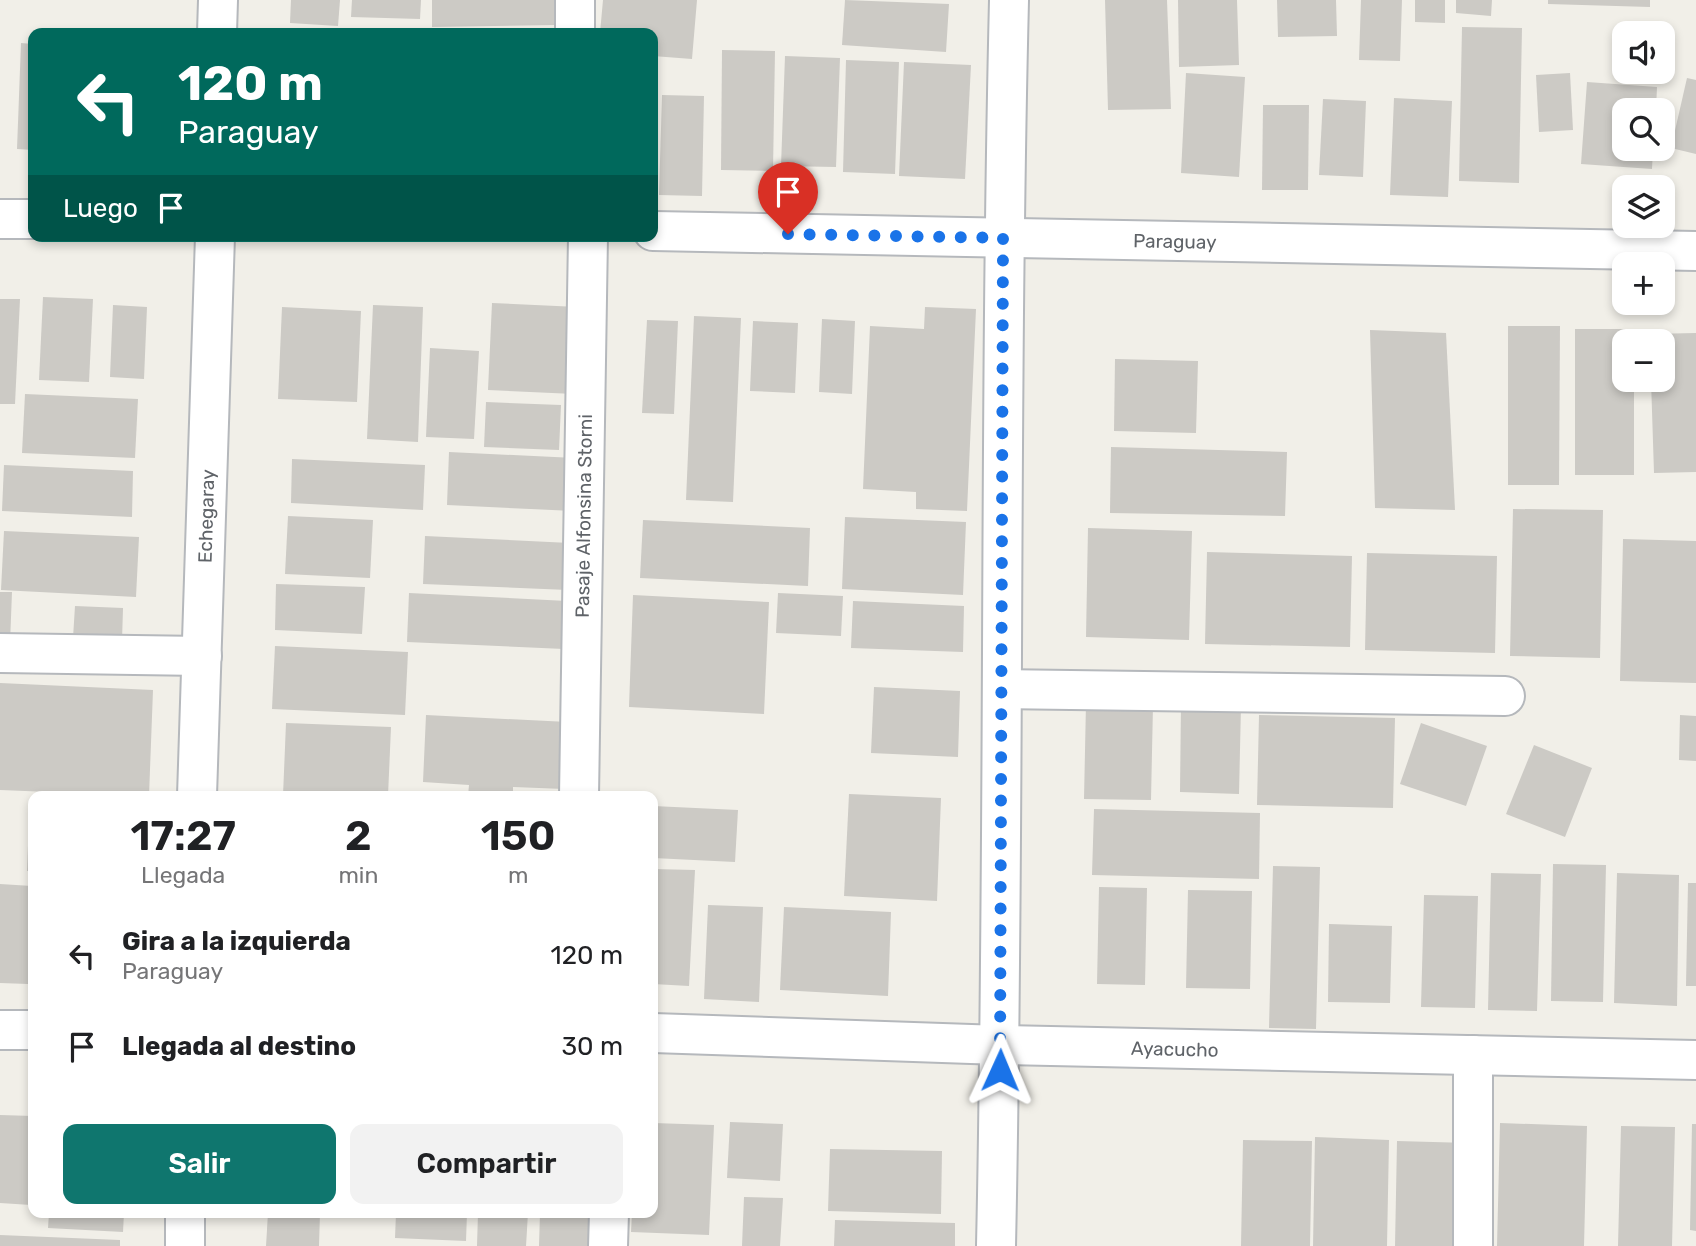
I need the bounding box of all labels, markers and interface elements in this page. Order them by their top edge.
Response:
map controls [1612,21,1675,392]
button: sound [1612,21,1675,84]
text: 120 m [178,54,323,112]
icon: left [63,56,154,147]
button: search [1612,98,1675,161]
text: Paraguay [178,113,319,151]
pin [758,162,818,234]
icon: arrive [769,173,807,211]
button: layers [1612,175,1675,238]
icon: arrive [152,189,190,227]
text: Luego [63,193,138,224]
street label: Paraguay [1133,229,1217,253]
button: + [1612,252,1675,315]
button: − [1612,329,1675,392]
street label: Pasaje Alfonsina Storni [570,414,597,618]
street label: Echegaray [193,469,219,563]
text: 17:27 [130,811,236,861]
text: 2 [345,811,372,861]
text: 150 [481,811,556,861]
text: Llegada [141,861,225,889]
text: min [338,861,378,889]
text: m [508,861,528,889]
text: Gira a la izquierda [122,926,351,957]
icon: left [63,937,101,975]
text: 120 m [551,940,623,971]
text: Paraguay [122,957,223,985]
icon: arrive [63,1028,101,1066]
text: Llegada al destino [122,1031,356,1062]
text: 30 m [561,1031,623,1062]
position arrow [963,1033,1037,1107]
street label: Ayacucho [1131,1036,1219,1061]
button: Salir [63,1124,336,1204]
button: Compartir [350,1124,623,1204]

